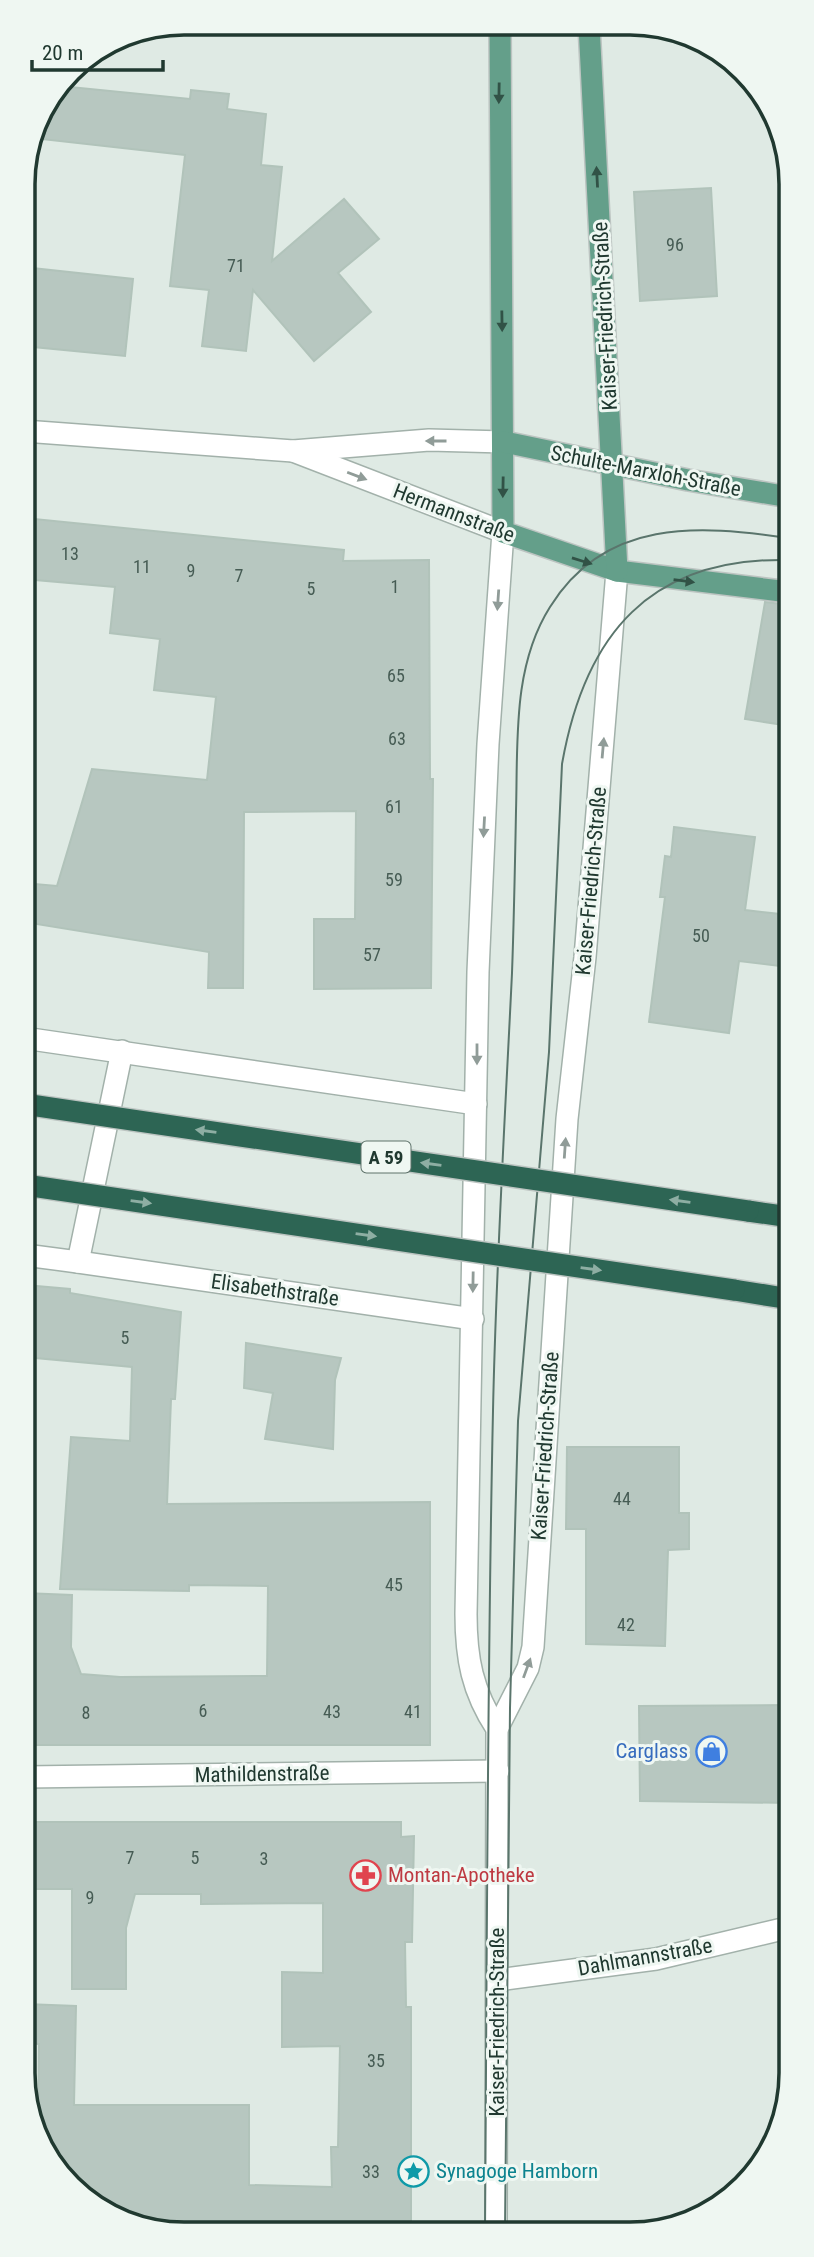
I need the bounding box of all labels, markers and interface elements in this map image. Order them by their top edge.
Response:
scale bar [32,28,163,72]
text: 20 m [42,41,83,65]
one-way arrow [493,82,505,104]
one-way arrow [591,166,602,188]
street label: Kaiser-Friedrich-Straße [588,221,622,411]
house number: 96 [666,234,684,255]
house number: 71 [227,255,245,276]
one-way arrow [496,310,507,332]
one-way arrow [424,435,446,447]
street label: Schulte-Marxloh-Straße [549,441,743,501]
one-way arrow [347,470,368,481]
one-way arrow [497,476,509,498]
street label: Hermannstraße [390,479,518,547]
house number: 13 [61,543,79,564]
house number: 11 [133,556,151,577]
one-way arrow [572,556,593,566]
house number: 9 [187,560,195,581]
house number: 7 [235,565,244,586]
one-way arrow [673,575,695,586]
house number: 1 [391,576,399,597]
house number: 5 [307,578,316,599]
one-way arrow [492,589,503,611]
house number: 65 [387,665,405,686]
house number: 63 [388,728,406,749]
one-way arrow [598,737,609,759]
street label: Kaiser-Friedrich-Straße [571,786,611,976]
house number: 61 [385,796,403,817]
one-way arrow [478,816,489,838]
house number: 59 [385,869,403,890]
house number: 50 [692,925,710,946]
house number: 57 [363,944,381,965]
one-way arrow [471,1043,483,1065]
one-way arrow [195,1125,217,1136]
one-way arrow [560,1137,571,1159]
road number: A 59 [362,1142,410,1172]
one-way arrow [420,1158,442,1169]
one-way arrow [669,1195,691,1206]
one-way arrow [130,1197,152,1208]
one-way arrow [355,1230,377,1241]
one-way arrow [580,1263,602,1274]
street label: Elisabethstraße [209,1269,341,1311]
one-way arrow [467,1271,479,1293]
house number: 5 [121,1327,130,1348]
street label: Kaiser-Friedrich-Straße [526,1351,564,1541]
house number: 44 [613,1488,631,1509]
house number: 45 [385,1574,403,1595]
house number: 42 [617,1614,635,1635]
one-way arrow [522,1657,533,1678]
house number: 6 [199,1700,207,1721]
house number: 43 [323,1701,341,1722]
house number: 41 [404,1701,422,1722]
house number: 8 [82,1702,90,1723]
shop icon: Carglass [694,1734,728,1768]
place label: Carglass [615,1739,688,1763]
street label: Mathildenstraße [194,1761,330,1787]
house number: 7 [126,1847,135,1868]
house number: 5 [191,1847,200,1868]
house number: 3 [260,1848,268,1869]
pharmacy icon: Montan-Apotheke [348,1858,382,1892]
place label: Montan-Apotheke [388,1863,535,1887]
house number: 9 [86,1887,94,1908]
street label: Kaiser-Friedrich-Straße [485,1927,509,2116]
street label: Dahlmannstraße [576,1933,714,1981]
house number: 35 [367,2050,385,2071]
place icon: Synagoge Hamborn [396,2154,430,2188]
place label: Synagoge Hamborn [436,2159,598,2183]
house number: 33 [362,2161,380,2182]

